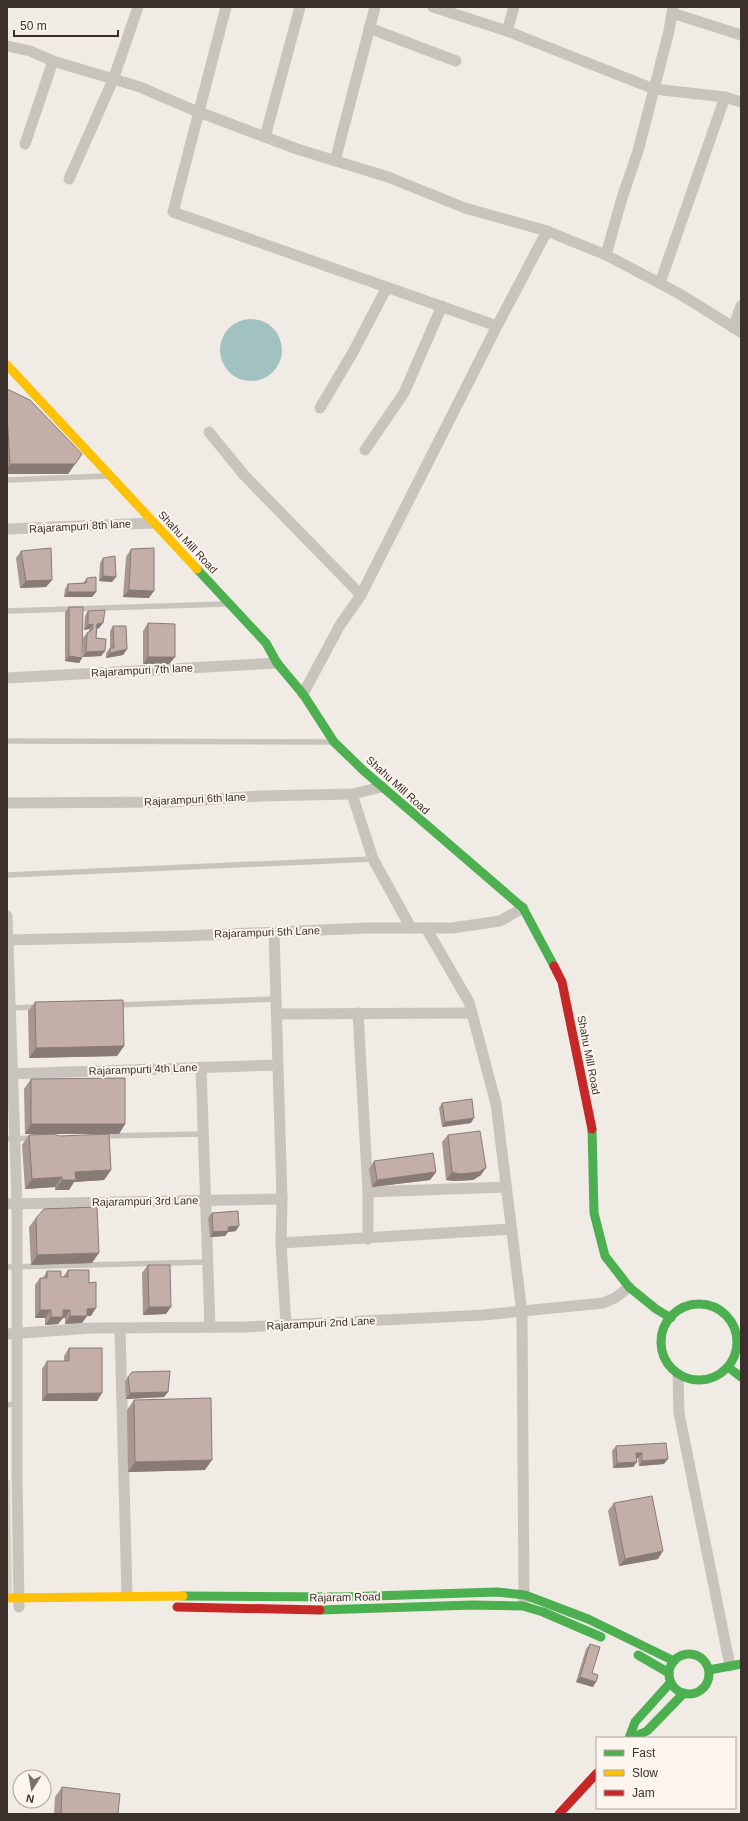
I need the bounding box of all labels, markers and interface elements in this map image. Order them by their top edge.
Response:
scale bar [14,12,118,38]
text: 50 m [20,19,47,33]
street label: Shahu Mill Road [156,508,220,576]
street label: Rajarampuri 8th lane [29,517,131,535]
street label: Rajarampuri 7th lane [91,661,193,679]
street label: Shahu Mill Road [364,754,432,816]
street label: Rajarampuri 6th lane [144,790,246,808]
street label: Rajarampuri 5th Lane [214,924,320,940]
street label: Shahu Mill Road [575,1014,603,1096]
street label: Rajarampurti 4th Lane [88,1061,198,1077]
street label: Rajarampuri 3rd Lane [92,1194,198,1208]
street label: Rajarampuri 2nd Lane [266,1314,376,1332]
street label: Rajaram Road [309,1590,381,1604]
legend [596,1737,736,1809]
text: Fast [632,1746,656,1760]
text: Slow [632,1766,658,1780]
north arrow [12,1769,52,1809]
text: Jam [632,1786,655,1800]
text: N [25,1792,35,1805]

